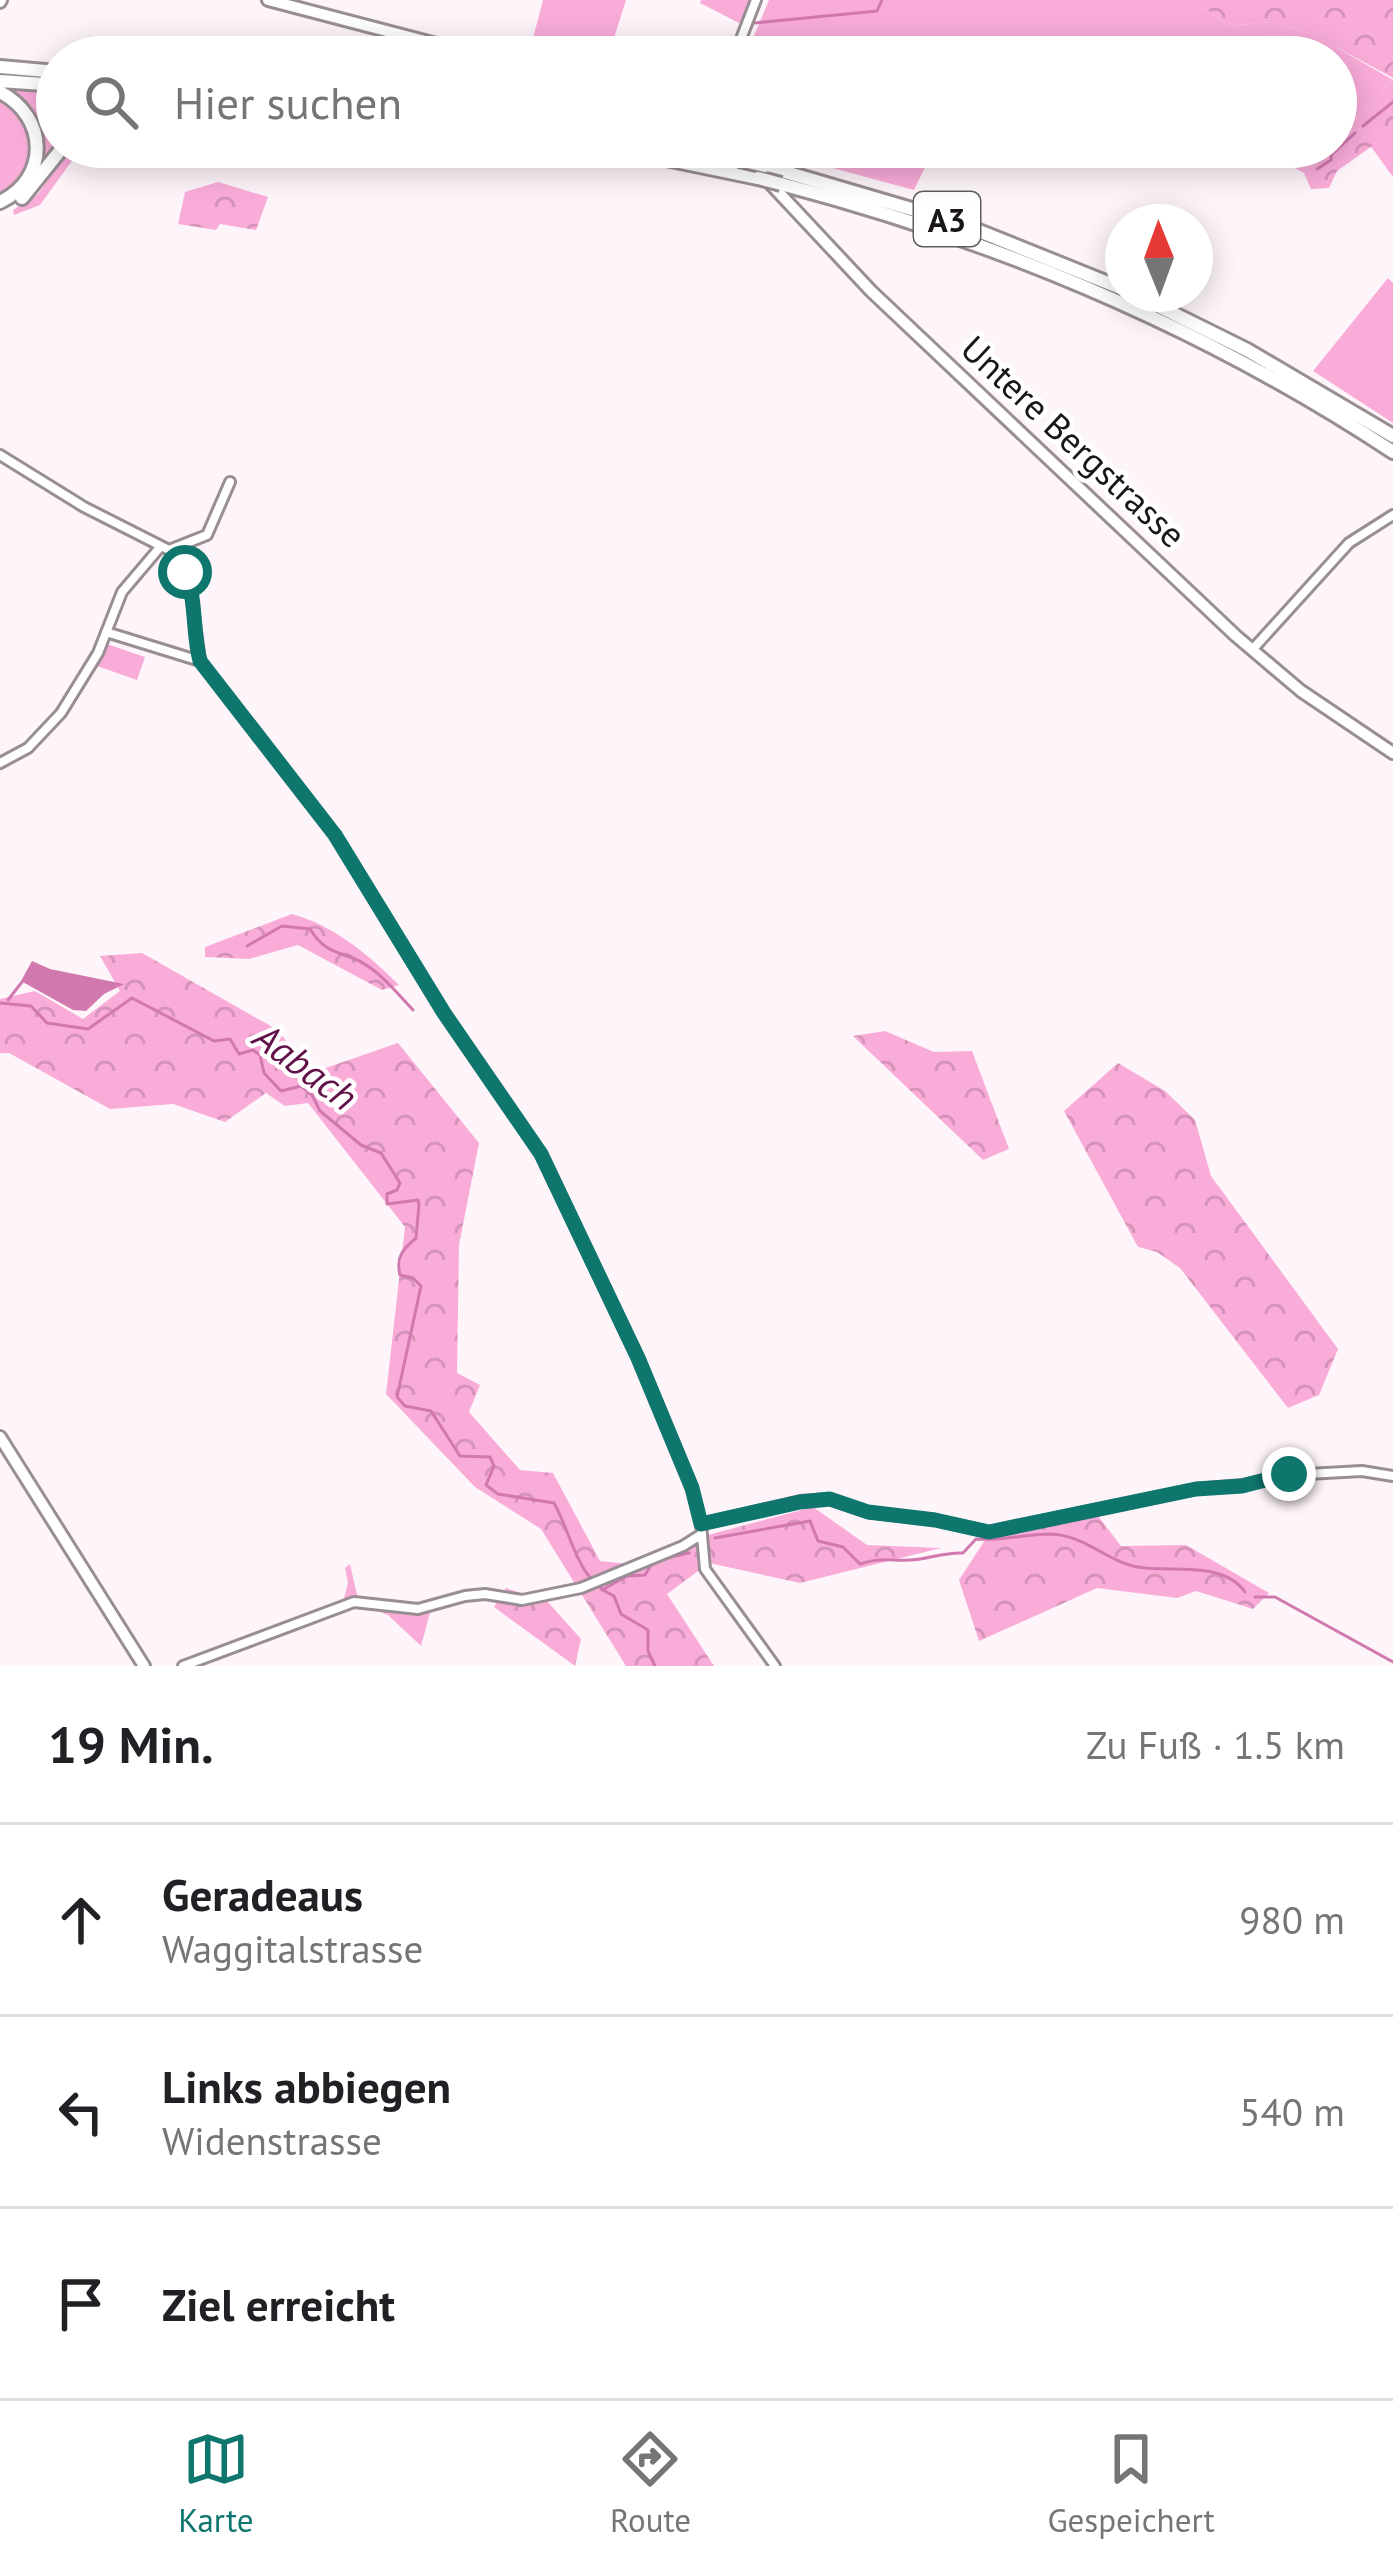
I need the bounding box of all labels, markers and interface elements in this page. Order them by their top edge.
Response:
search box [36,36,1357,168]
icon: search [78,69,144,135]
text: Hier suchen [174,73,402,131]
road number: A3 [914,192,980,246]
north arrow [1105,204,1213,312]
street label: Untere Bergstrasse [952,325,1196,557]
route start [158,545,212,599]
water label: Aabach [242,1009,368,1122]
route end [1262,1447,1316,1501]
text: 19 Min. [48,1711,214,1777]
text: Zu Fuß · 1.5 km [1086,1719,1345,1770]
text: Geradeaus [162,1865,363,1923]
icon: ahead [48,1887,114,1953]
text: 980 m [1239,1894,1345,1945]
text: Waggitalstrasse [162,1923,423,1974]
text: Links abbiegen [162,2057,451,2115]
icon: left [48,2079,114,2145]
text: 540 m [1239,2086,1345,2137]
text: Widenstrasse [162,2115,382,2166]
icon: arrive [48,2271,114,2337]
text: Ziel erreicht [162,2275,395,2333]
tab: Karte [178,2426,254,2541]
tab: Route [610,2426,691,2541]
tab: Gespeichert [1047,2426,1215,2541]

